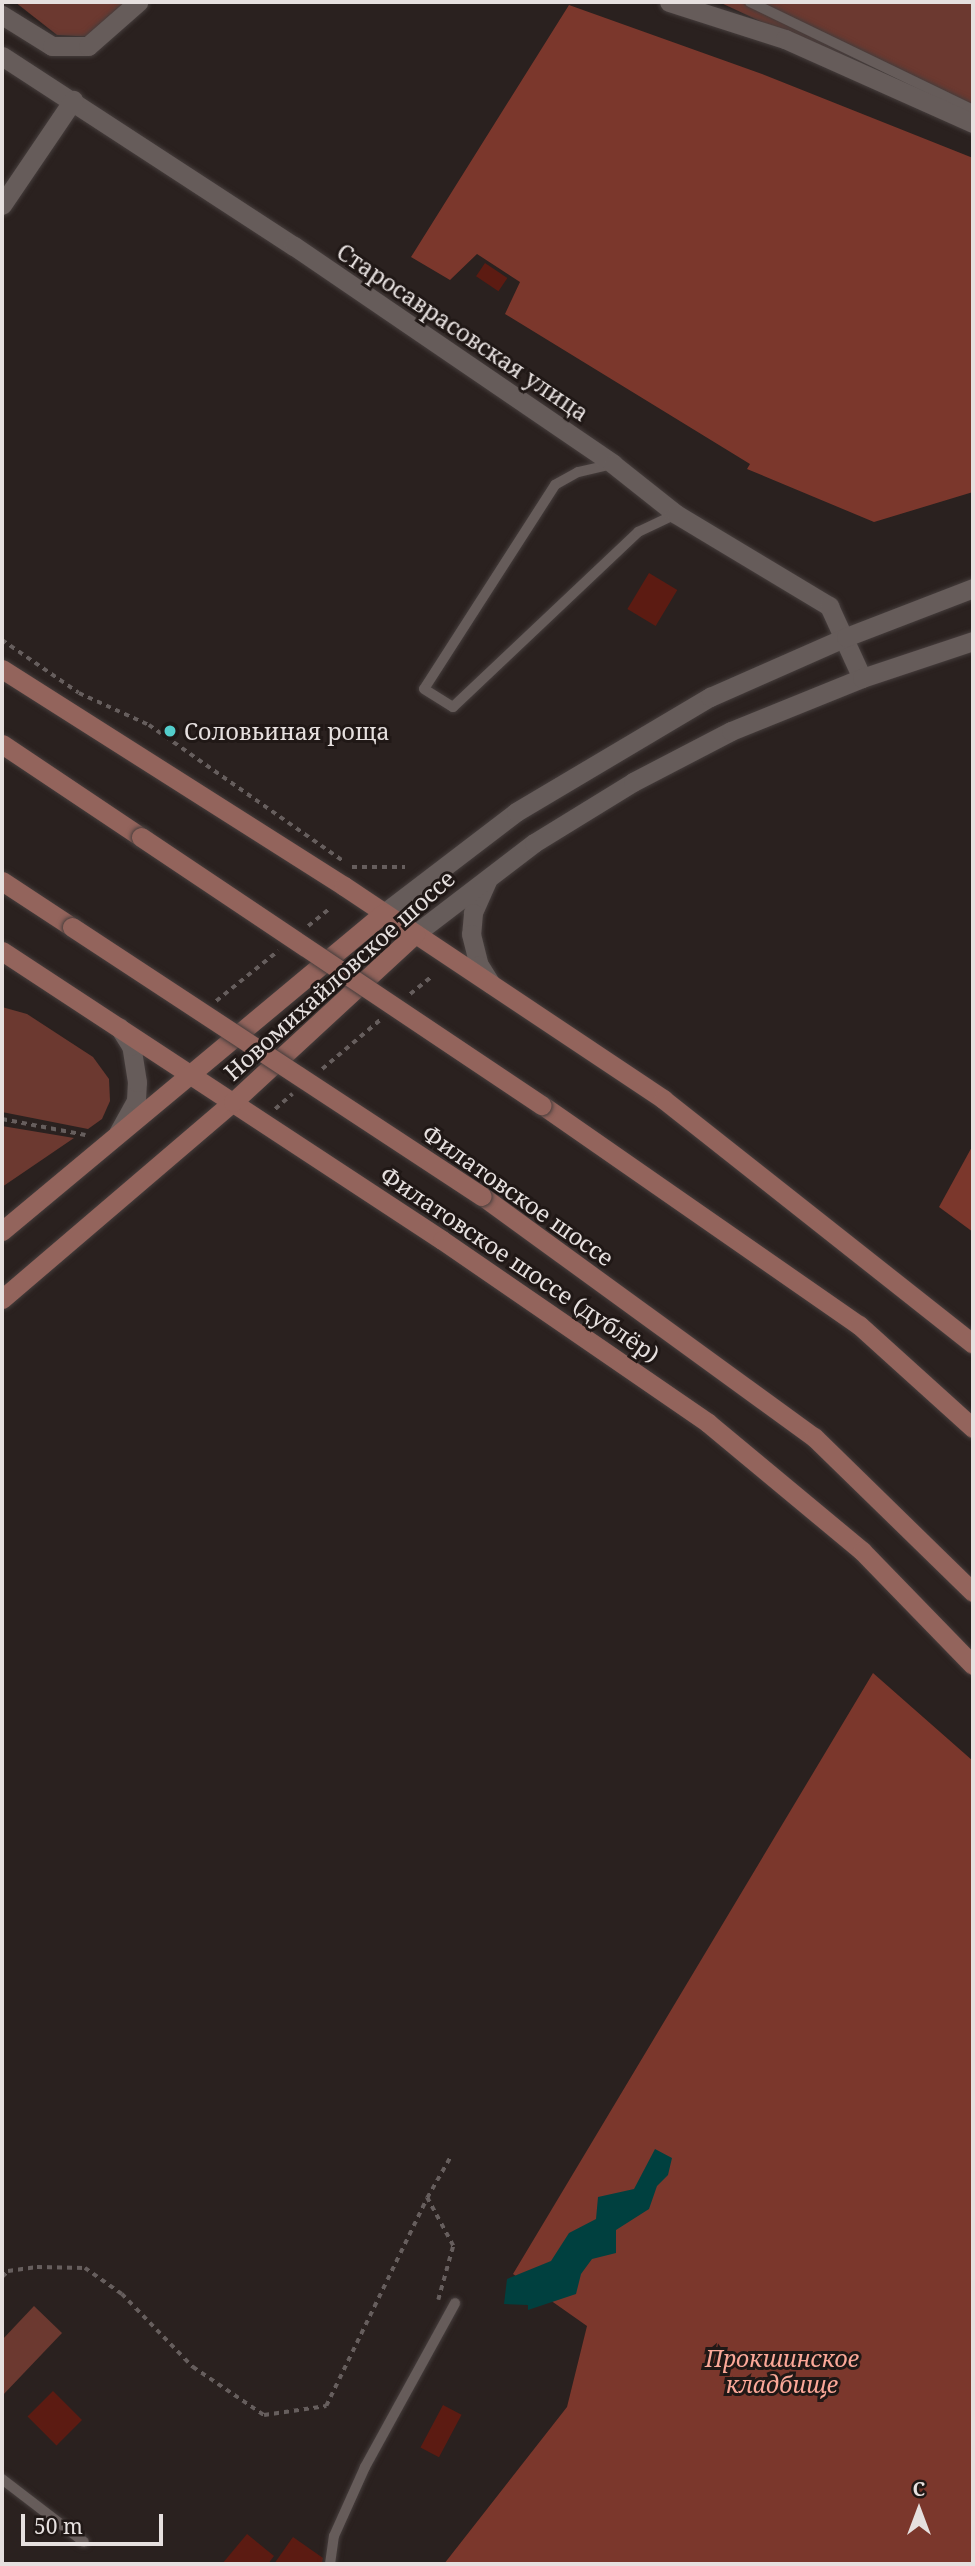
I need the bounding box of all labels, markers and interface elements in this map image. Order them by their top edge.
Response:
street label: Старосаврасовская улица [332,237,594,427]
place label: Соловьиная роща [184,717,390,745]
marker: Соловьиная роща [162,723,178,739]
street label: Новомихайловское шоссе [218,864,460,1086]
street label: Филатовское шоссе [417,1119,619,1271]
street label: Филатовское шоссе (дублёр) [375,1160,665,1368]
park label: Прокшинское кладбище [705,2344,859,2398]
north arrow [884,2475,954,2545]
text: С [913,2476,925,2502]
scale bar [24,2500,166,2544]
text: 50 m [34,2512,83,2540]

